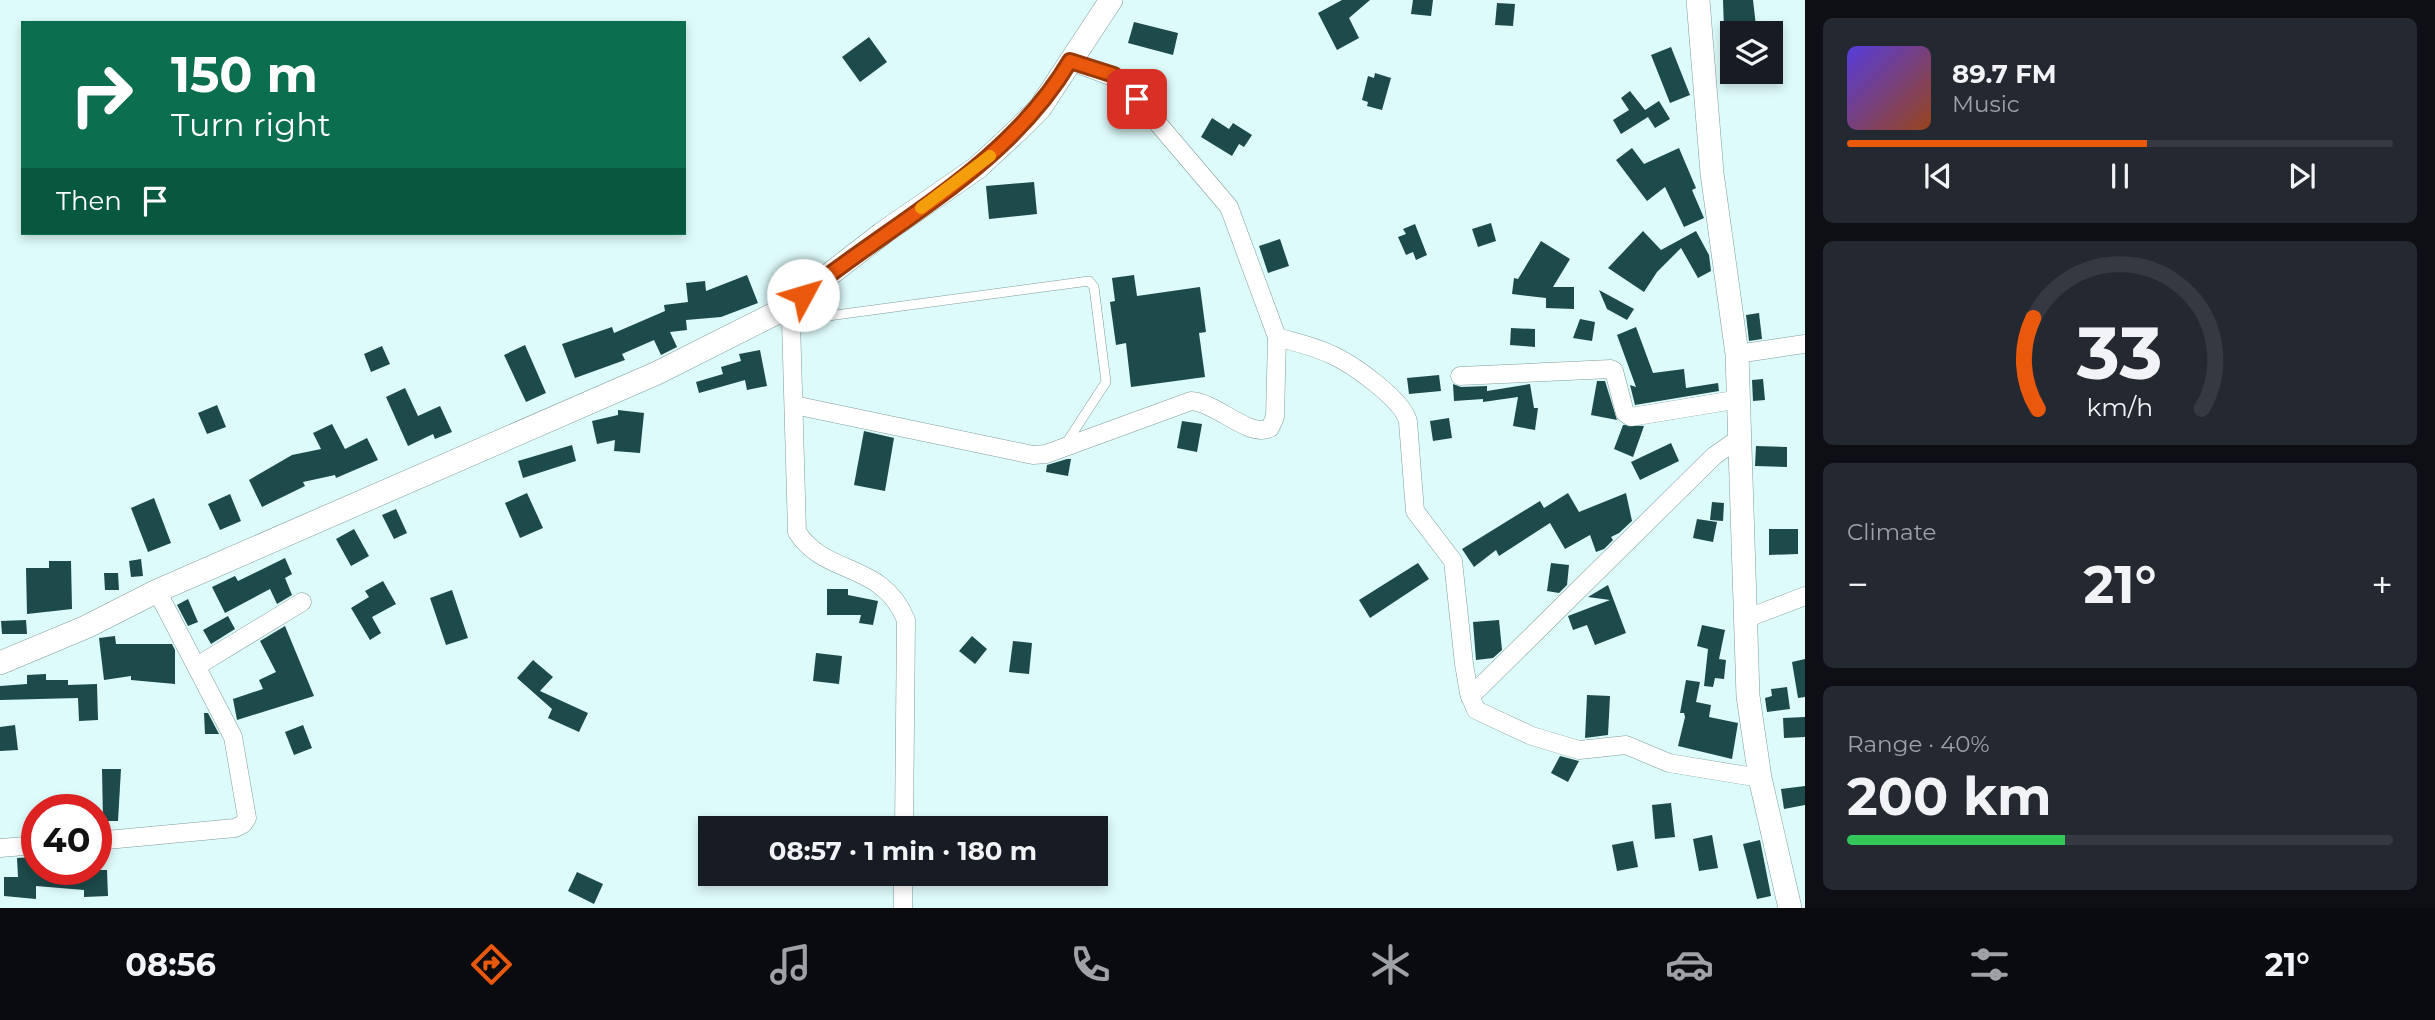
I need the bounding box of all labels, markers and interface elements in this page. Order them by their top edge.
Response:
map controls [1720,21,1783,84]
button: layers [1720,21,1783,84]
text: 150 m [171,45,318,104]
icon: right [56,49,147,140]
text: 89.7 FM [1952,58,2057,90]
pin [1107,69,1167,129]
icon: arrive [1118,80,1156,118]
text: Music [1952,90,2020,118]
text: Turn right [171,105,331,144]
icon: previous [1919,157,1957,195]
icon: pause [2101,157,2139,195]
icon: next [2283,157,2321,195]
icon: arrive [136,182,174,220]
text: Then [56,185,122,217]
position arrow [766,258,840,332]
text: 33 [2076,309,2163,397]
text: km/h [2087,392,2153,422]
text: Climate [1847,518,1936,546]
text: 21° [2084,553,2156,616]
text: − [1847,561,1869,608]
text: + [2371,561,2393,608]
text: Range · 40% [1847,730,1990,758]
text: 200 km [1847,765,2051,828]
speed limit sign: 40 [21,794,112,885]
text: 08:57 · 1 min · 180 m [769,835,1037,867]
icon: directions [467,940,516,989]
icon: music [766,940,815,989]
icon: phone [1066,940,1115,989]
icon: climate [1366,940,1415,989]
icon: car [1665,940,1714,989]
icon: filters [1965,940,2014,989]
text: 08:56 [125,945,216,984]
text: 21° [2265,945,2310,984]

